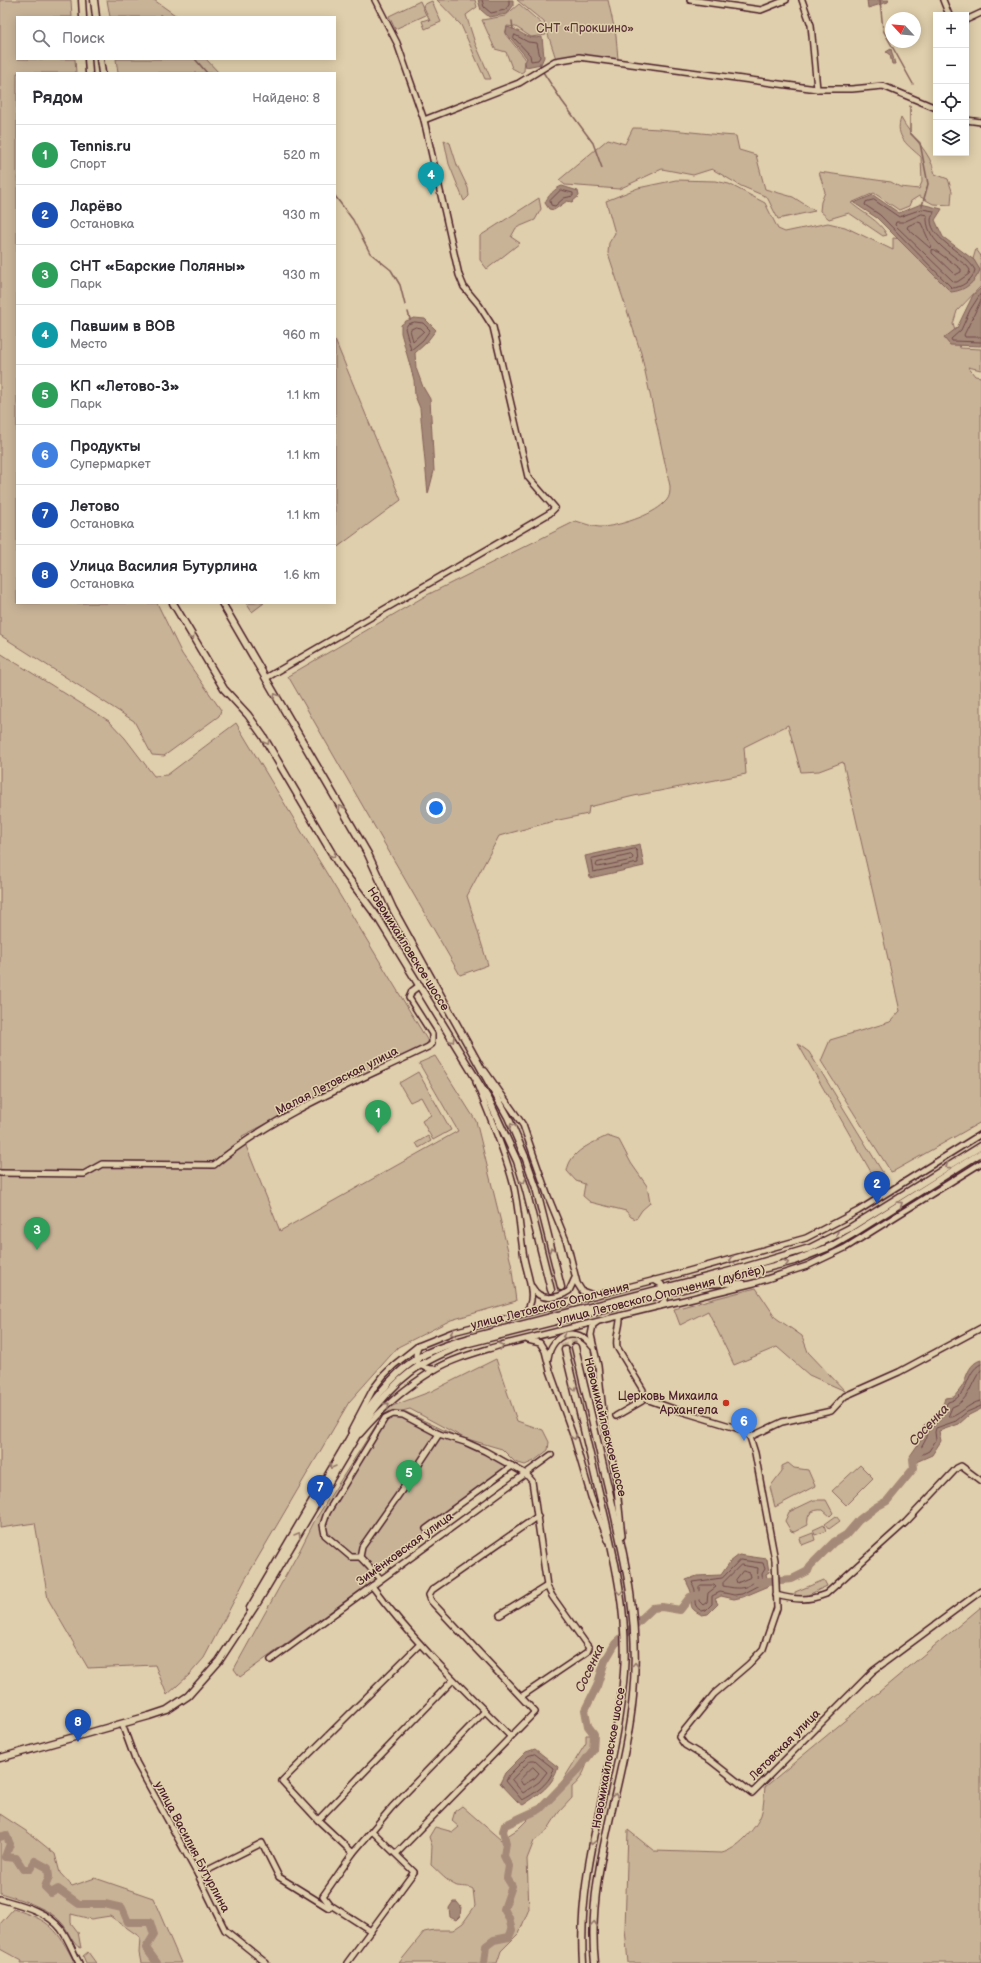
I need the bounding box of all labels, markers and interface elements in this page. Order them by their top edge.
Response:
north arrow [885,12,921,48]
map controls [933,12,969,156]
button: + [933,12,969,48]
search box [16,16,336,60]
park label: СНТ «Прокшино» [536,21,634,36]
icon: search [30,27,52,49]
text: Поиск [62,29,105,48]
button: − [933,48,969,84]
button: locate [933,84,969,120]
text: Рядом [32,88,83,108]
text: Найдено: 8 [252,90,320,106]
button: layers [933,120,969,156]
text: Tennis.ru [70,137,131,156]
text: 1 [42,147,48,163]
text: 520 m [283,147,320,163]
text: Спорт [70,156,106,172]
pin: 4 [418,162,444,195]
text: Ларёво [70,197,122,216]
text: 2 [41,207,49,223]
text: 930 m [283,207,320,223]
text: Остановка [70,216,135,232]
text: СНТ «Барские Поляны» [70,257,246,276]
text: 3 [41,267,49,283]
text: 930 m [283,267,320,283]
text: Парк [70,276,102,292]
text: Павшим в ВОВ [70,317,175,336]
text: 4 [41,327,49,343]
text: 960 m [283,327,320,343]
text: Место [70,336,107,352]
text: КП «Летово-3» [70,377,180,396]
text: 5 [41,387,49,403]
text: 1.1 km [287,387,320,403]
text: Парк [70,396,102,412]
text: Продукты [70,437,141,456]
text: 6 [41,447,49,463]
text: 1.1 km [287,447,320,463]
text: Супермаркет [70,456,151,472]
text: Летово [70,497,120,516]
text: 7 [41,507,49,523]
text: 1.1 km [287,507,320,523]
text: Остановка [70,516,135,532]
text: Улица Василия Бутурлина [70,557,257,576]
text: 8 [41,567,49,583]
text: 1.6 km [284,567,320,583]
text: Остановка [70,576,135,592]
one-way arrow [187,633,194,640]
one-way arrow [273,693,281,700]
one-way arrow [262,738,270,745]
your location [426,798,446,818]
one-way arrow [339,805,346,812]
one-way arrow [328,851,335,858]
street label: Новомихайловское шоссе [364,884,452,1014]
one-way arrow [447,1036,455,1043]
street label: Малая Летовская улица [273,1044,401,1118]
pin: 1 [365,1100,391,1133]
one-way arrow [509,1123,517,1130]
one-way arrow [945,1162,952,1169]
pin: 2 [864,1171,890,1204]
one-way arrow [518,1177,527,1184]
one-way arrow [896,1201,903,1208]
pin: 3 [24,1217,50,1250]
one-way arrow [834,1231,842,1238]
one-way arrow [548,1246,556,1253]
one-way arrow [728,1255,735,1264]
one-way arrow [782,1260,789,1268]
street label: улица Летовского Ополчения (дублёр) [555,1262,767,1328]
street label: улица Летовского Ополчения [469,1279,631,1333]
one-way arrow [450,1328,457,1336]
one-way arrow [562,1331,569,1340]
one-way arrow [498,1342,504,1350]
street label: Новомихайловское шоссе [580,1356,630,1499]
one-way arrow [569,1384,578,1391]
place label: Церковь Михаила Архангела [618,1389,718,1418]
marker: Церковь Михаила Архангела [721,1398,731,1408]
water label: Сосенка [906,1401,953,1449]
one-way arrow [383,1402,390,1409]
pin: 6 [731,1408,757,1441]
one-way arrow [569,1433,577,1440]
pin: 5 [396,1460,422,1493]
one-way arrow [330,1461,337,1469]
pin: 7 [307,1475,333,1508]
street label: Зимёнковская улица [354,1509,456,1589]
one-way arrow [294,1532,301,1539]
one-way arrow [615,1589,624,1595]
water label: Сосенка [572,1641,608,1695]
one-way arrow [631,1662,639,1668]
street label: Новомихайловское шоссе [589,1686,629,1830]
street label: Летовская улица [746,1706,824,1784]
pin: 8 [65,1709,91,1742]
street label: улица Василия Бутурлина [151,1779,233,1915]
one-way arrow [610,1793,618,1799]
one-way arrow [589,1839,597,1846]
one-way arrow [590,1921,599,1927]

